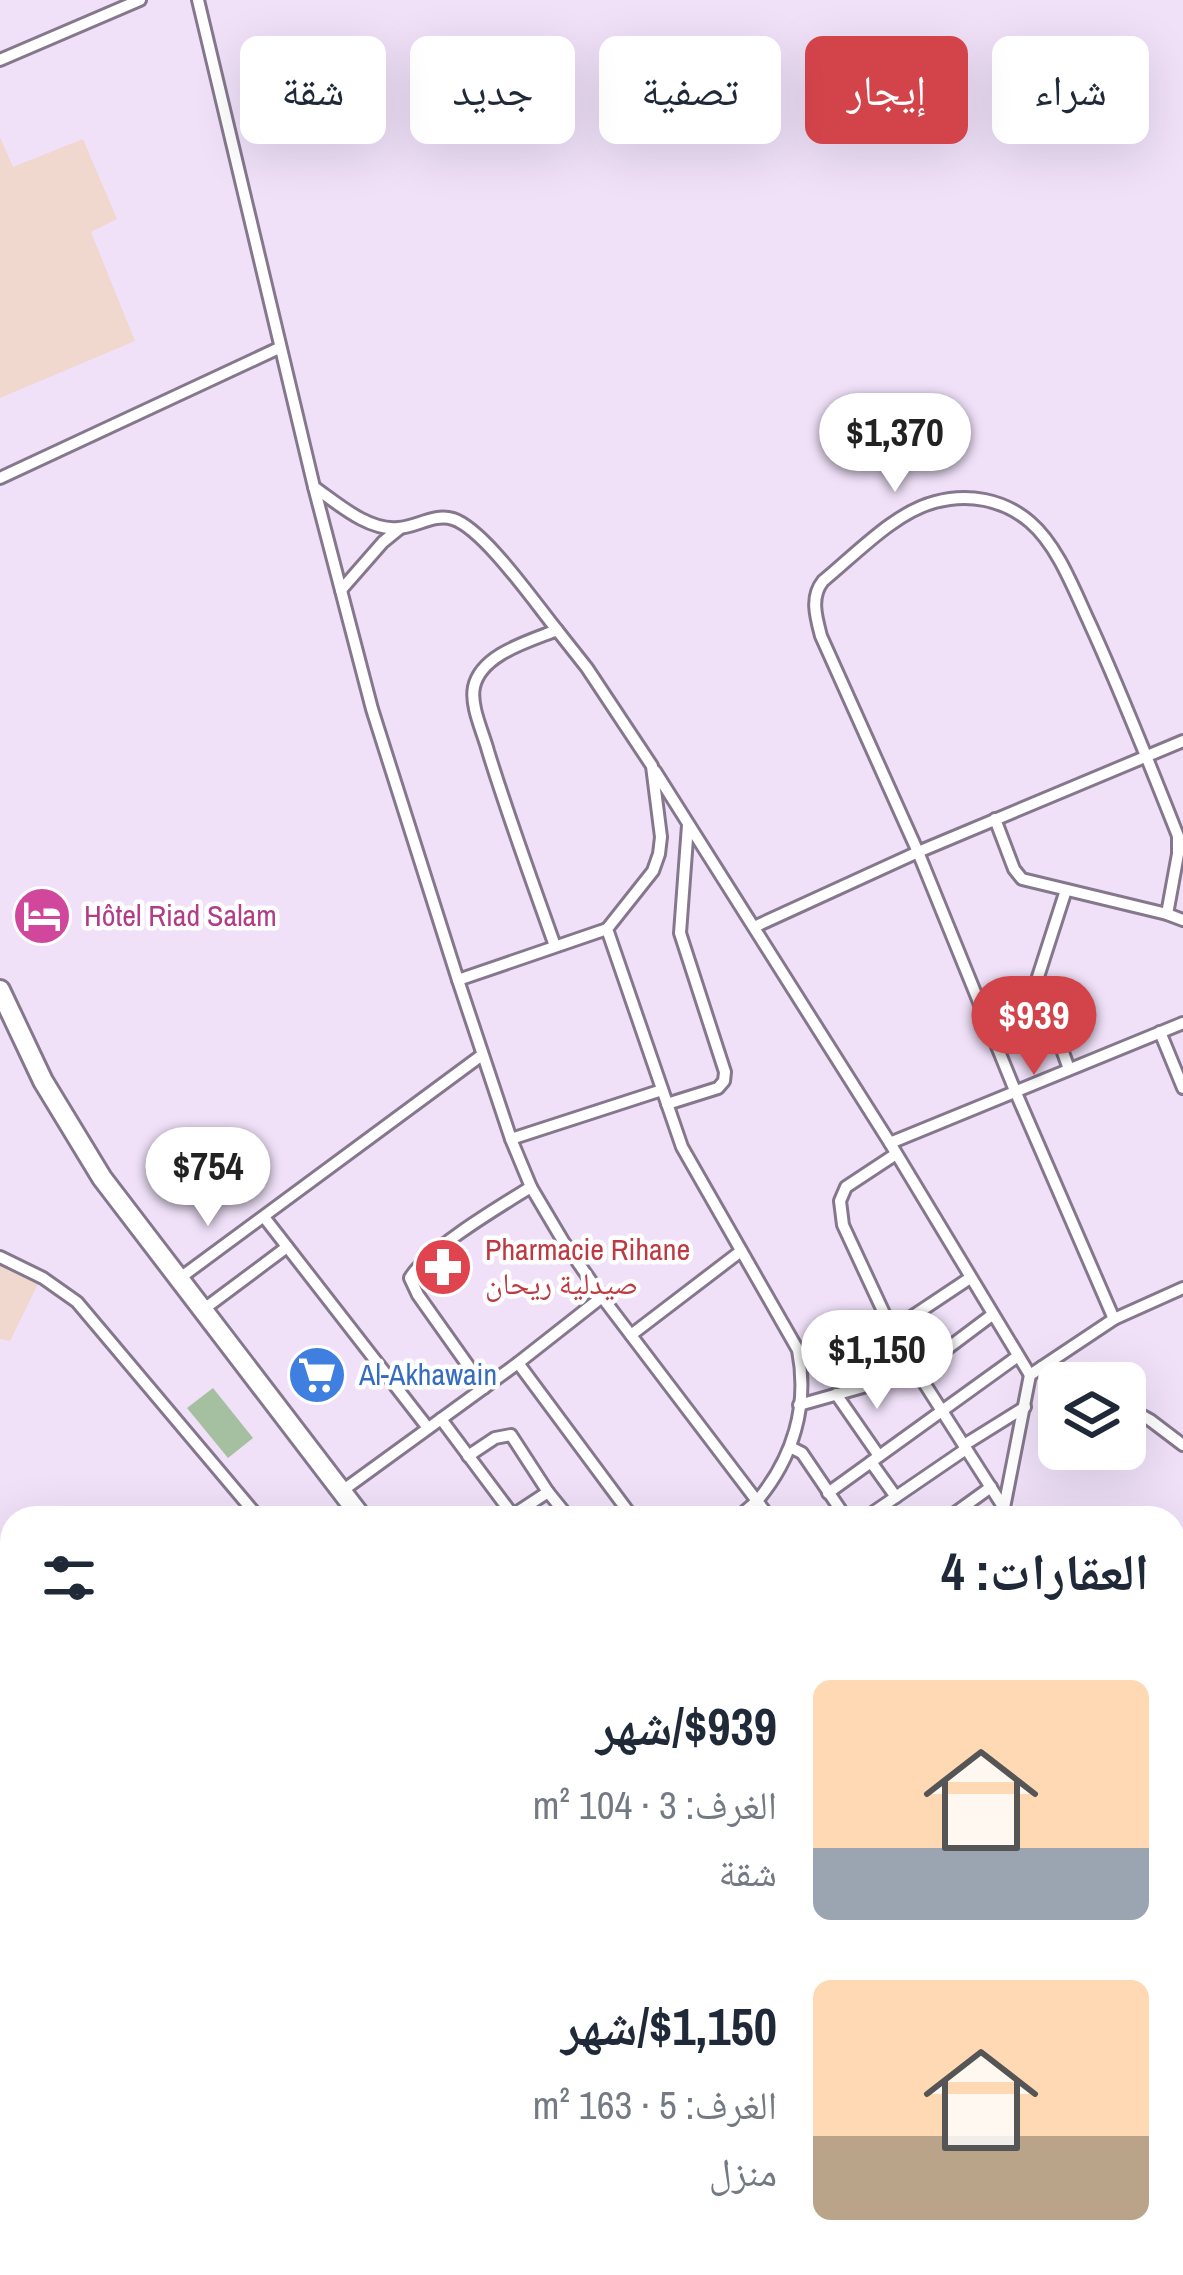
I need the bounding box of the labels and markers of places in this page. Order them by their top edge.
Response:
pin: $1,370 [797,393,993,495]
hotel icon: Hôtel Riad Salam [11,885,73,947]
place label: Hôtel Riad Salam [84,895,277,935]
pin: $939 [963,976,1105,1078]
pin: $754 [137,1127,279,1229]
place label: Pharmacie Rihane صيدلية ريحان [485,1229,690,1303]
pharmacy icon: Pharmacie Rihane صيدلية ريحان [412,1236,474,1298]
pin: $1,150 [779,1310,975,1412]
supermarket icon: Al-Akhawain [286,1344,348,1406]
place label: Al-Akhawain [358,1354,497,1394]

